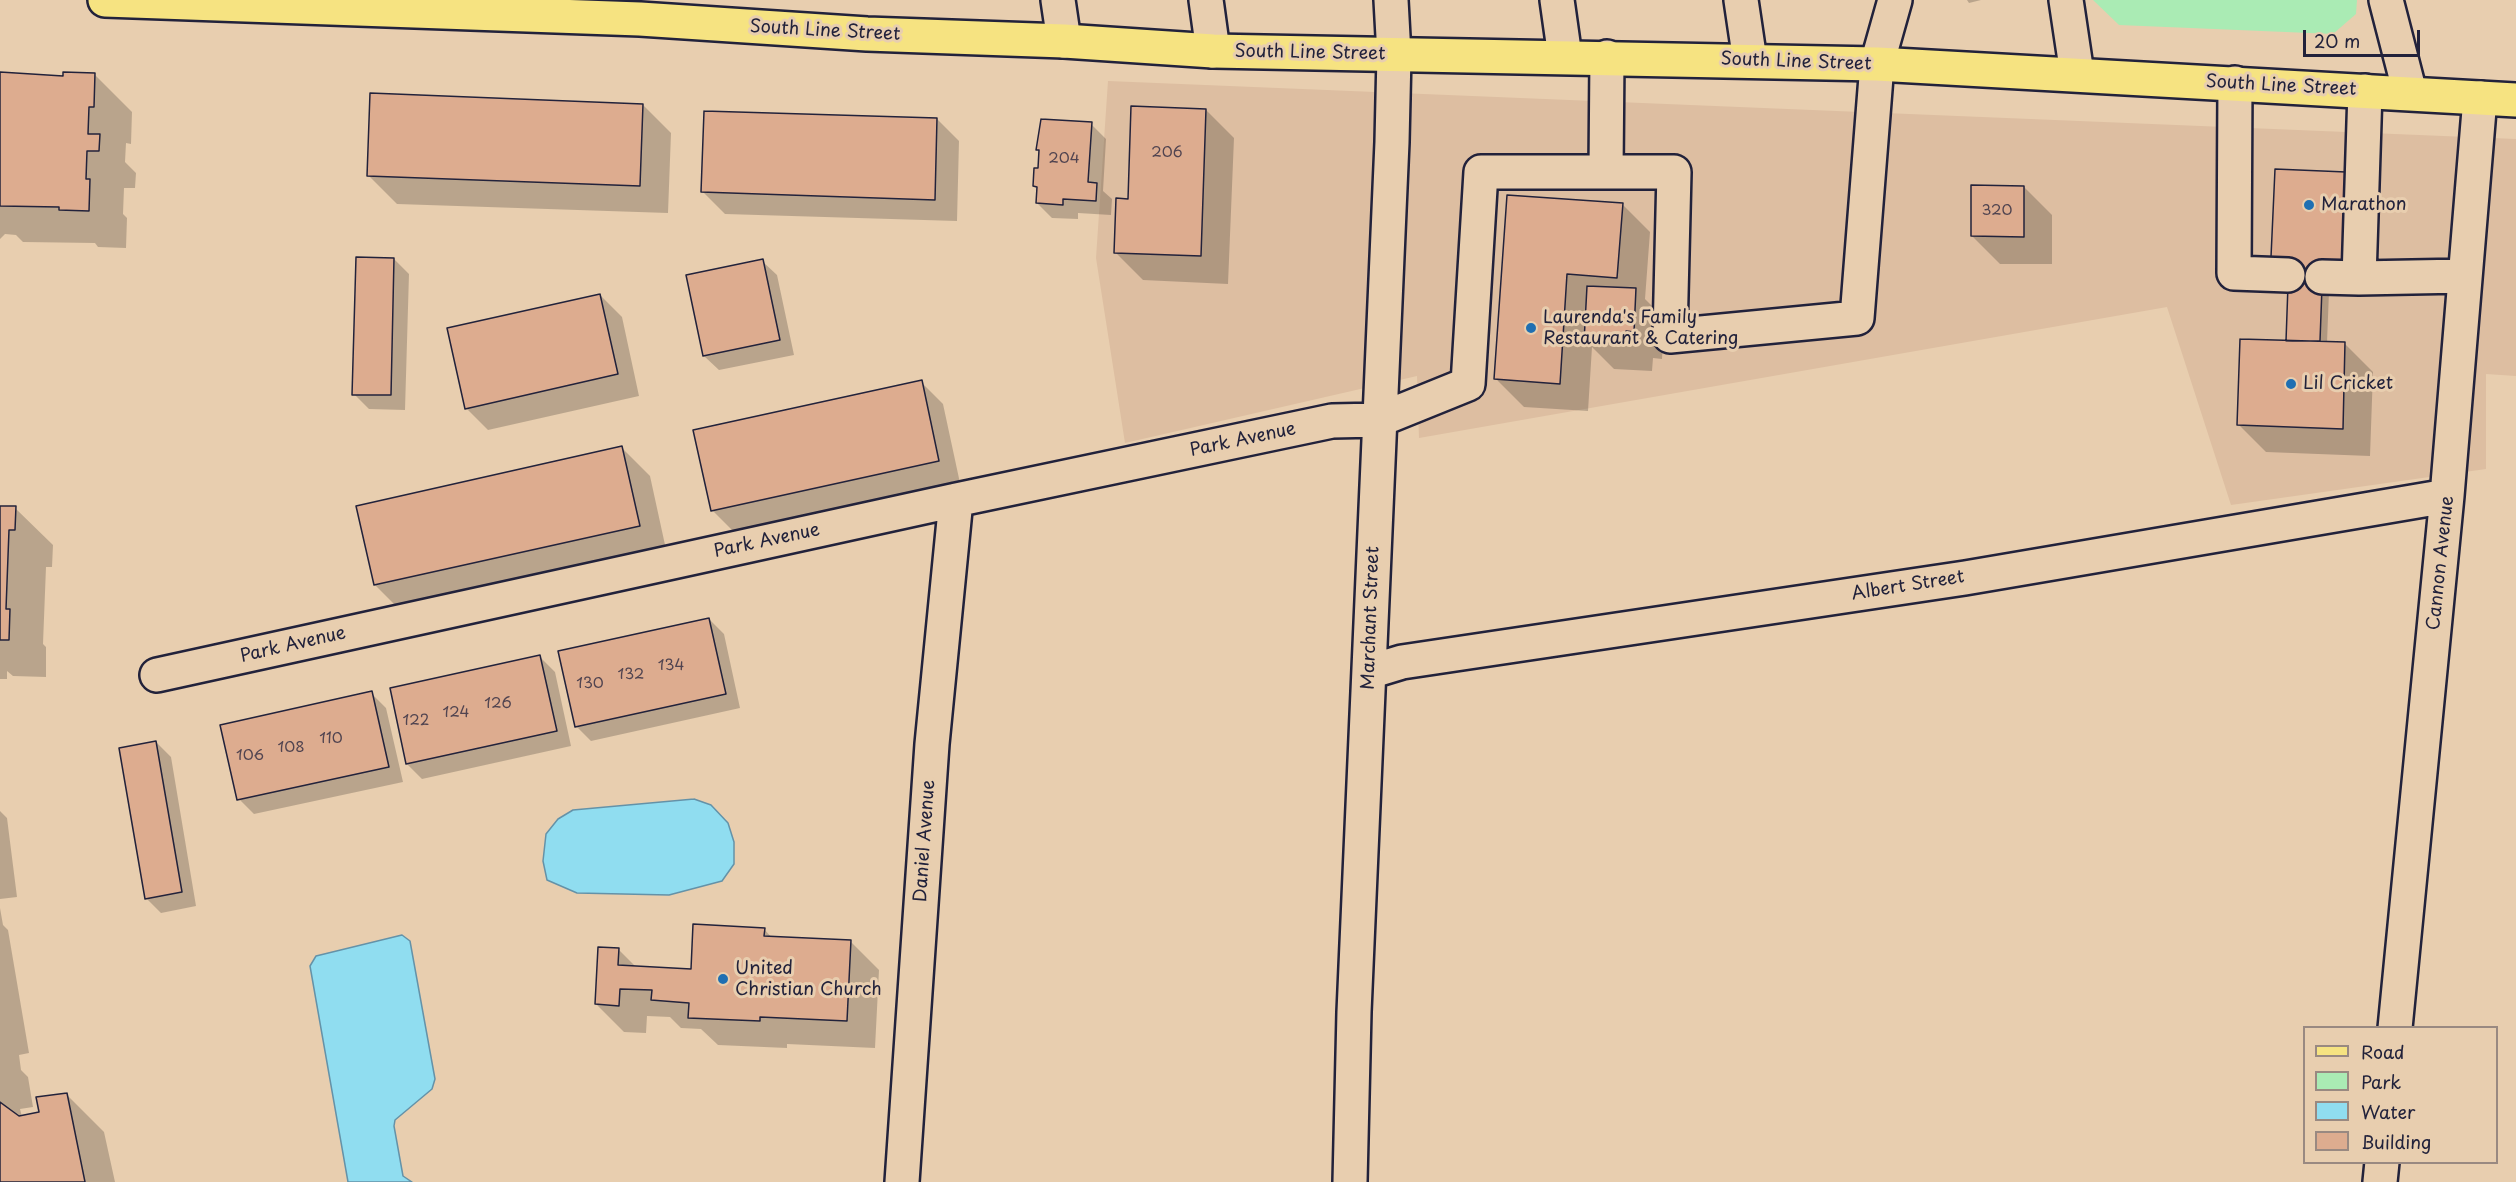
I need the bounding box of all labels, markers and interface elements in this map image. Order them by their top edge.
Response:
street label: South Line Street [749,16,901,46]
scale bar [2306,18,2423,56]
text: 20 m [2314,27,2360,54]
street label: South Line Street [1234,41,1386,65]
street label: South Line Street [1720,49,1872,75]
street label: South Line Street [2205,71,2357,101]
house number: 206 [1151,144,1183,162]
house number: 204 [1048,150,1080,168]
place label: Marathon [2321,194,2407,216]
marker: Marathon [2302,198,2316,212]
house number: 320 [1982,202,2012,220]
place label: Laurenda's Family Restaurant & Catering [1543,307,1738,350]
marker: Laurenda's Family Restaurant & Catering [1524,321,1538,335]
place label: Lil Cricket [2303,373,2393,395]
marker: Lil Cricket [2284,377,2298,391]
street label: Park Avenue [1188,418,1298,462]
street label: Cannon Avenue [2423,495,2459,631]
street label: Park Avenue [712,519,822,563]
street label: Marchant Street [1358,546,1384,690]
street label: Albert Street [1850,566,1966,606]
street label: Park Avenue [238,622,348,668]
house number: 134 [658,657,684,675]
house number: 132 [618,666,644,684]
house number: 130 [576,675,604,693]
house number: 126 [484,695,512,713]
house number: 124 [443,704,469,722]
house number: 122 [403,712,429,730]
house number: 110 [319,730,343,748]
house number: 108 [277,739,305,757]
house number: 106 [236,747,264,765]
street label: Daniel Avenue [910,779,940,903]
place label: United Christian Church [735,958,882,1000]
marker: United Christian Church [716,972,730,986]
legend [2303,1026,2498,1164]
text: Road [2361,1038,2405,1065]
text: Park [2361,1068,2401,1095]
text: Water [2361,1098,2415,1125]
text: Building [2361,1128,2431,1155]

